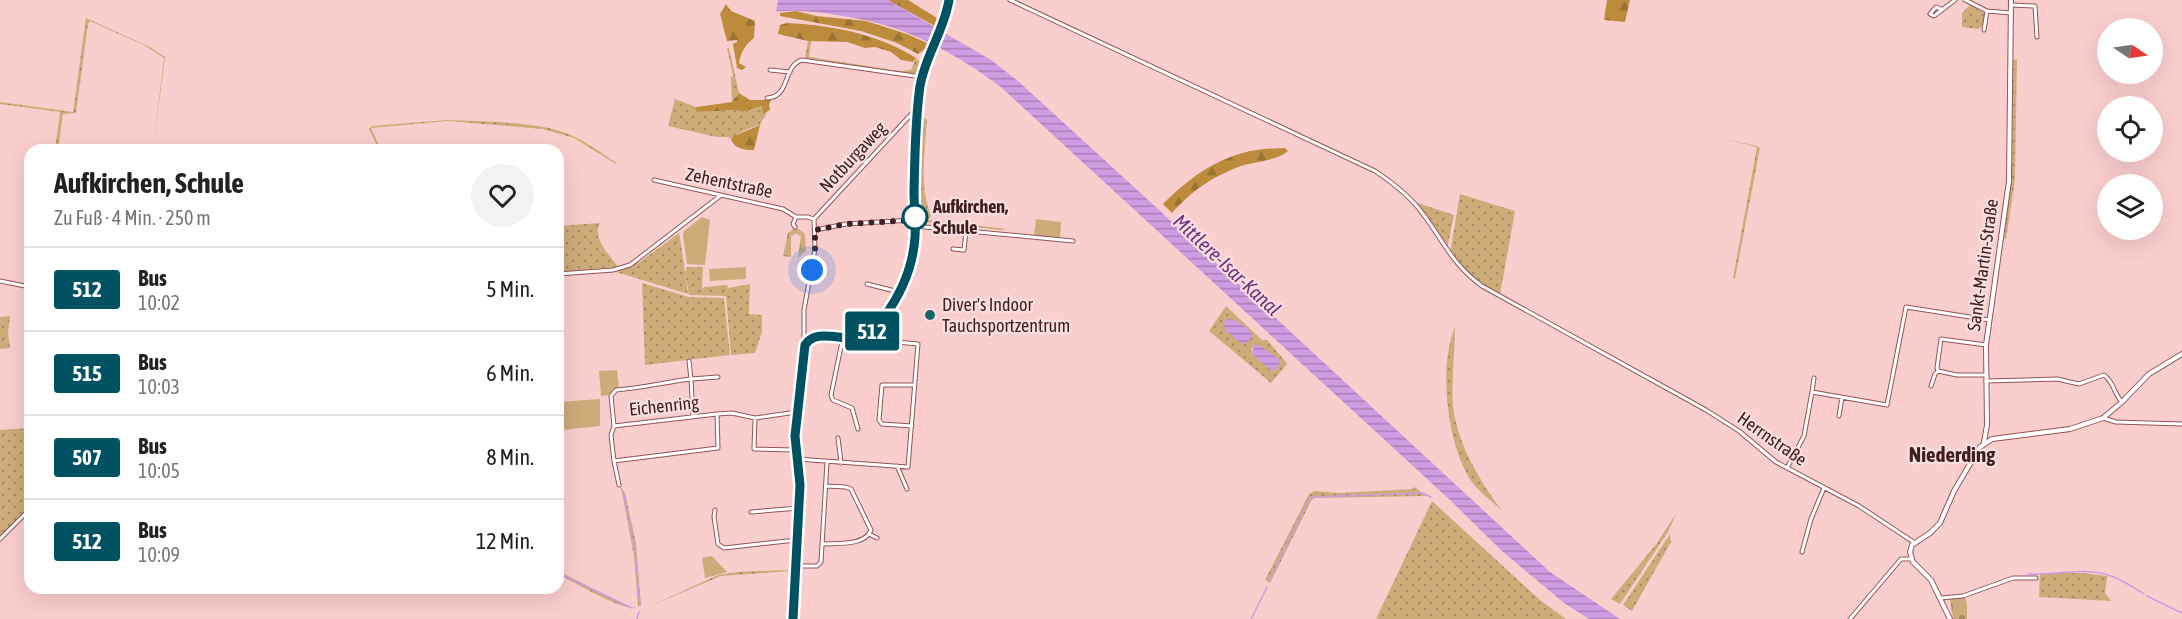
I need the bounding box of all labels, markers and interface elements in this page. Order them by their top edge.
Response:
north arrow [2097,18,2163,84]
map controls [2097,18,2163,240]
button: locate [2097,96,2163,162]
street label: Notburgaweg [815,117,891,196]
street label: Zehentstraße [684,163,775,202]
button: heart [471,164,534,227]
text: Aufkirchen, Schule [54,167,244,199]
button: layers [2097,174,2163,240]
place label: Aufkirchen, Schule [932,196,1008,238]
street label: Sankt-Martin-Straße [1963,198,2002,332]
marker: Aufkirchen, Schule [902,204,928,230]
text: Zu Fuß · 4 Min. · 250 m [54,206,211,229]
water label: Mittlere-Isar-Kanal [1169,209,1286,320]
your location [797,255,827,285]
text: Bus [138,265,167,291]
text: 5 Min. [486,276,534,302]
text: 512 [72,277,102,301]
text: 10:02 [138,291,180,314]
place label: Diver's Indoor Tauchsportzentrum [942,294,1070,336]
marker: Diver's Indoor Tauchsportzentrum [923,308,937,322]
line badge: 512 [838,312,906,350]
text: 512 [857,319,887,343]
text: Bus [138,349,167,375]
text: 6 Min. [486,360,534,386]
text: 515 [72,361,102,385]
text: 10:03 [138,375,180,398]
street label: Eichenring [628,391,700,420]
street label: Herrnstraße [1734,407,1811,470]
text: Bus [138,433,167,459]
district label: Niederding [1909,442,1996,466]
text: 8 Min. [486,444,534,470]
text: 507 [72,445,102,469]
text: 10:05 [138,459,180,482]
text: Bus [138,517,167,543]
text: 12 Min. [476,528,534,554]
text: 512 [72,529,102,553]
text: 10:09 [138,543,180,566]

